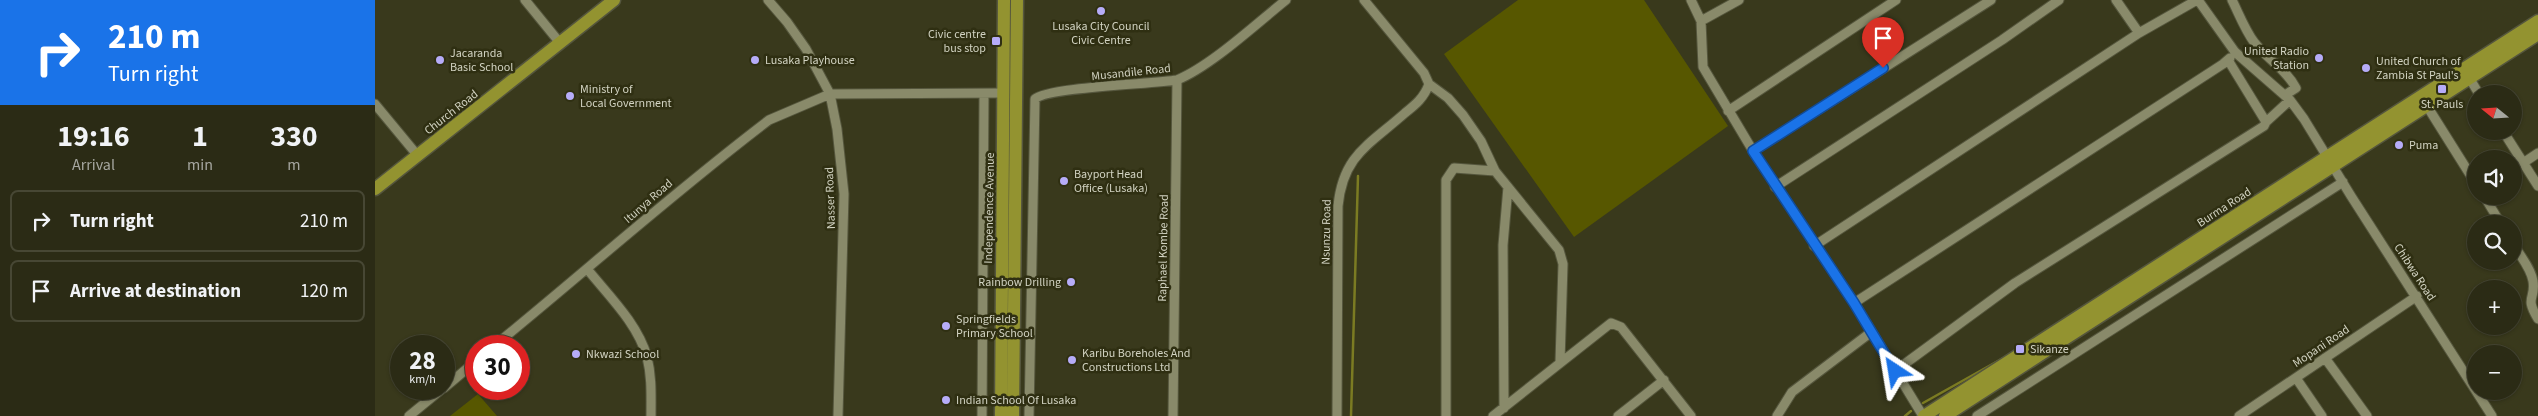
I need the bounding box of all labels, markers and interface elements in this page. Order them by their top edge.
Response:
marker: Lusaka City Council Civic Centre [1095,5,1107,17]
text: 210 m [108,12,200,62]
pin [1862,17,1904,68]
place label: Lusaka City Council Civic Centre [1052,18,1150,49]
icon: right [25,20,90,85]
icon: arrive [1869,24,1897,52]
place label: Civic centre bus stop [928,26,986,57]
marker: Civic centre bus stop [990,35,1002,47]
place label: United Radio Station [2244,43,2309,74]
place label: Jacaranda Basic School [450,45,513,76]
place label: Lusaka Playhouse [765,52,855,69]
marker: United Radio Station [2313,52,2325,64]
place label: United Church of Zambia St Paul's [2376,53,2461,84]
marker: Jacaranda Basic School [434,54,446,66]
marker: Lusaka Playhouse [749,54,761,66]
text: Turn right [108,58,198,90]
street label: Musandile Road [1091,60,1172,85]
marker: United Church of Zambia St Paul's [2360,62,2372,74]
place label: Ministry of Local Government [580,81,672,112]
marker: St. Pauls [2436,83,2448,95]
north arrow [2467,85,2523,140]
map controls [2467,85,2522,400]
street label: Church Road [421,86,482,139]
marker: Ministry of Local Government [564,90,576,102]
place label: St. Pauls [2421,96,2463,113]
text: 19:16 [57,115,130,158]
text: 1 [192,115,208,158]
text: 330 [270,115,318,158]
place label: Puma [2409,137,2438,154]
marker: Puma [2393,139,2405,151]
button: sound [2467,150,2522,205]
street label: Independence Avenue [980,152,999,264]
text: Arrival [72,154,115,176]
text: min [187,154,213,176]
text: m [287,154,301,176]
place label: Bayport Head Office (Lusaka) [1074,166,1148,197]
street label: Nasser Road [821,167,840,229]
street label: Itunya Road [620,175,676,227]
marker: Bayport Head Office (Lusaka) [1058,175,1070,187]
street label: Burma Road [2194,183,2255,231]
street label: Raphael Kombe Road [1154,194,1173,302]
street label: Nsunzu Road [1317,199,1336,265]
icon: right [27,207,55,235]
text: Turn right [70,208,154,235]
text: 210 m [300,208,348,235]
button: search [2467,215,2522,270]
street label: Chibwa Road [2390,240,2440,304]
place label: Rainbow Drilling [978,274,1061,291]
marker: Rainbow Drilling [1065,276,1077,288]
icon: arrive [27,277,55,305]
text: Arrive at destination [70,278,241,305]
text: 120 m [300,278,348,305]
button: + [2467,280,2522,335]
place label: Springfields Primary School [956,311,1033,342]
marker: Springfields Primary School [940,320,952,332]
street label: Mopani Road [2289,321,2353,372]
speed limit sign: 30 [465,335,530,400]
place label: Sikanze [2030,341,2069,358]
text: 28 [409,343,436,379]
marker: Sikanze [2014,343,2026,355]
position arrow [1868,344,1920,396]
place label: Karibu Boreholes And Constructions Ltd [1082,345,1190,376]
button: − [2467,345,2522,400]
place label: Nkwazi School [586,346,659,363]
marker: Nkwazi School [570,348,582,360]
marker: Karibu Boreholes And Constructions Ltd [1066,354,1078,366]
text: km/h [409,371,436,388]
place label: Indian School Of Lusaka [956,392,1076,409]
marker: Indian School Of Lusaka [940,394,952,406]

